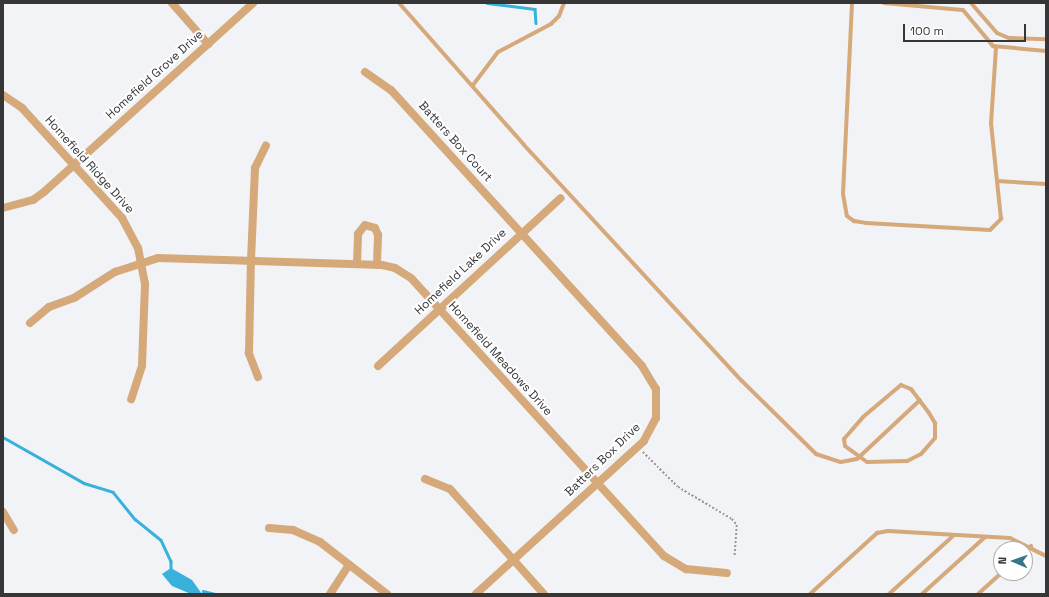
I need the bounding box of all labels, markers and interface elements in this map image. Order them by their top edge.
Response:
scale bar [905,16,1028,42]
text: 100 m [910,23,944,39]
street label: Homefield Grove Drive [103,28,207,122]
street label: Batters Box Court [415,99,495,185]
street label: Homefield Ridge Drive [41,113,137,217]
street label: Homefield Lake Drive [412,226,510,318]
street label: Homefield Meadows Drive [445,299,555,419]
street label: Batters Box Drive [562,420,644,500]
north arrow [993,541,1033,581]
text: N [995,557,1009,565]

